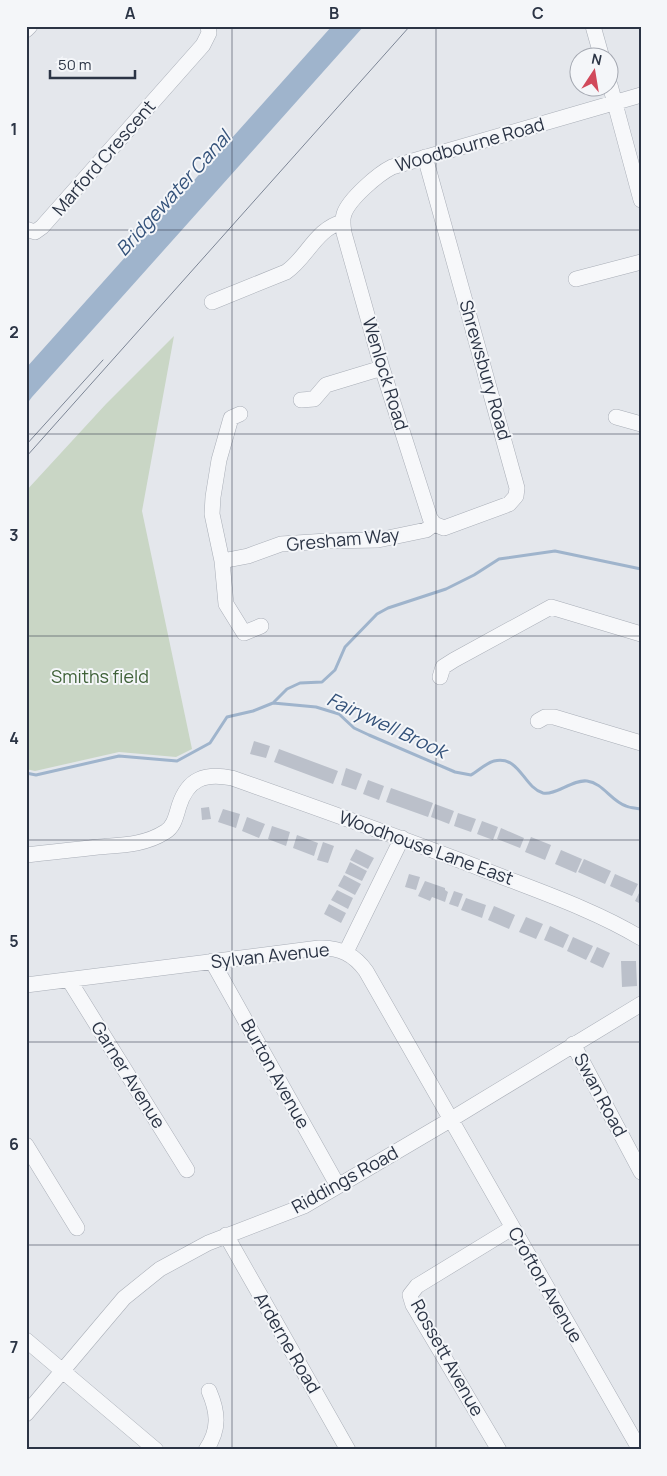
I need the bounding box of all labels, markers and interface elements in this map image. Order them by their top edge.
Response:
text: A [125,2,136,24]
text: B [329,2,339,24]
text: C [532,2,544,24]
scale bar [50,48,135,80]
north arrow [570,48,620,98]
text: N [590,48,604,69]
text: 50 m [58,54,92,75]
street label: Marford Crescent [46,94,160,220]
street label: Woodbourne Road [393,111,547,177]
text: 1 [10,118,18,140]
water label: Bridgewater Canal [110,123,238,261]
street label: Shrewsbury Road [454,297,517,443]
street label: Wenlock Road [357,314,414,433]
text: 2 [9,321,19,343]
street label: Gresham Way [285,522,401,556]
text: 3 [9,524,19,546]
park label: Smiths field [51,664,149,688]
water label: Fairywell Brook [323,686,453,765]
text: 4 [9,727,19,749]
street label: Woodhouse Lane East [336,804,517,890]
text: 5 [9,930,19,952]
street label: Sylvan Avenue [209,937,330,973]
street label: Burton Avenue [236,1015,316,1133]
street label: Garner Avenue [86,1016,171,1133]
street label: Swan Road [569,1049,633,1140]
text: 6 [9,1133,19,1155]
street label: Riddings Road [287,1140,402,1218]
street label: Crofton Avenue [503,1222,589,1347]
street label: Arderne Road [249,1288,326,1397]
street label: Rossett Avenue [406,1295,490,1420]
text: 7 [10,1336,18,1358]

